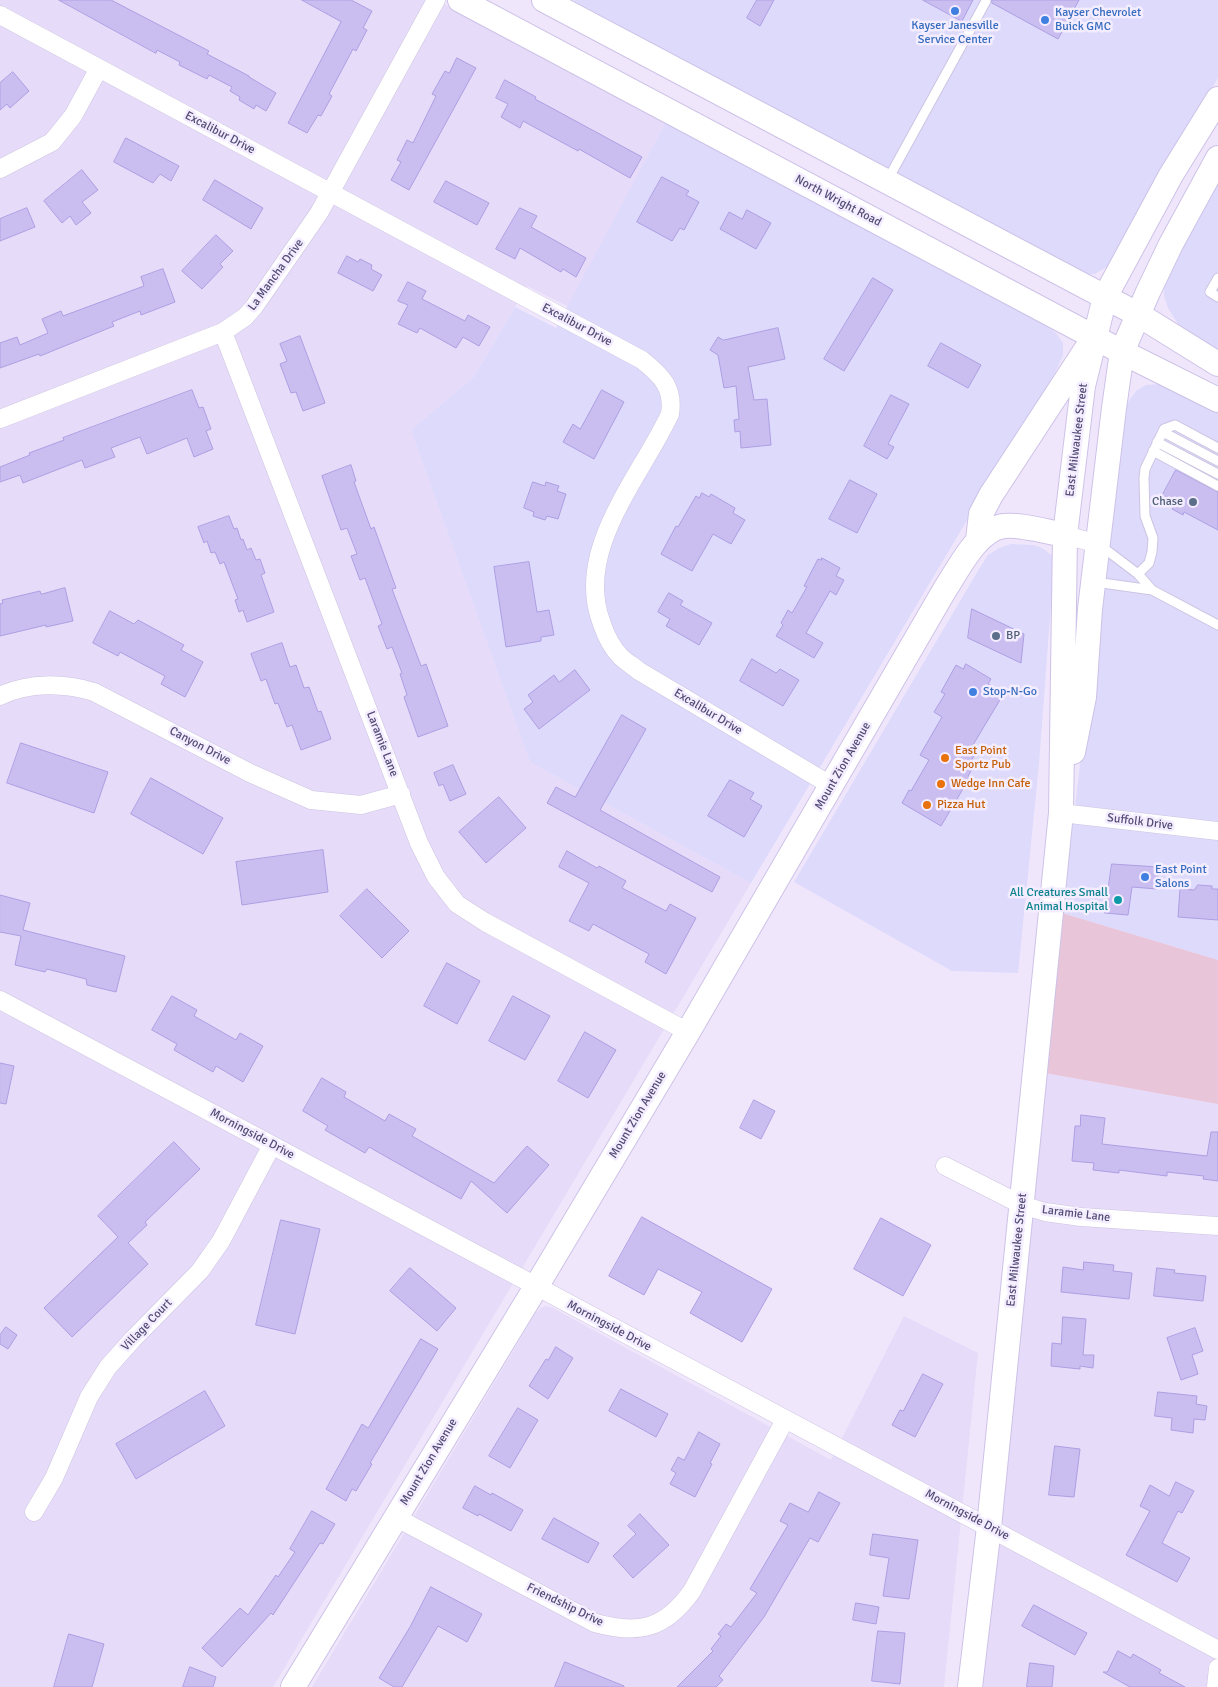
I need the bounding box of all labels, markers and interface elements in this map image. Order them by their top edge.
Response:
marker: Kayser Janesville Service Center [949,5,961,17]
place label: Kayser Chevrolet Buick GMC [1055,6,1141,34]
marker: Kayser Chevrolet Buick GMC [1039,14,1051,26]
place label: Kayser Janesville Service Center [911,19,999,47]
street label: Excalibur Drive [182,108,258,158]
street label: North Wright Road [792,172,884,230]
street label: La Mancha Drive [245,236,307,314]
street label: Excalibur Drive [539,300,615,350]
street label: East Milwaukee Street [1063,382,1091,498]
place label: Chase [1152,495,1183,509]
marker: Chase [1187,496,1199,508]
place label: BP [1006,629,1020,643]
marker: BP [990,630,1002,642]
place label: Stop-N-Go [983,685,1037,699]
street label: Excalibur Drive [671,686,745,738]
marker: Stop-N-Go [967,686,979,698]
street label: Laramie Lane [363,709,401,779]
street label: Mount Zion Avenue [812,720,874,812]
street label: Canyon Drive [167,724,233,768]
place label: East Point Sportz Pub [955,744,1011,772]
marker: East Point Sportz Pub [939,752,951,764]
place label: Wedge Inn Cafe [951,777,1030,791]
marker: Wedge Inn Cafe [935,778,947,790]
place label: Pizza Hut [937,798,985,812]
marker: Pizza Hut [921,799,933,811]
street label: Suffolk Drive [1106,811,1174,833]
place label: East Point Salons [1155,863,1207,891]
marker: East Point Salons [1139,871,1151,883]
place label: All Creatures Small Animal Hospital [1010,886,1108,914]
marker: All Creatures Small Animal Hospital [1112,894,1124,906]
street label: Mount Zion Avenue [606,1069,670,1161]
street label: Morningside Drive [207,1106,297,1162]
street label: East Milwaukee Street [1004,1192,1030,1308]
street label: Laramie Lane [1041,1203,1111,1225]
street label: Village Court [119,1296,175,1354]
street label: Morningside Drive [564,1298,654,1354]
street label: Mount Zion Avenue [397,1416,461,1508]
street label: Morningside Drive [922,1487,1012,1543]
street label: Friendship Drive [524,1580,606,1630]

